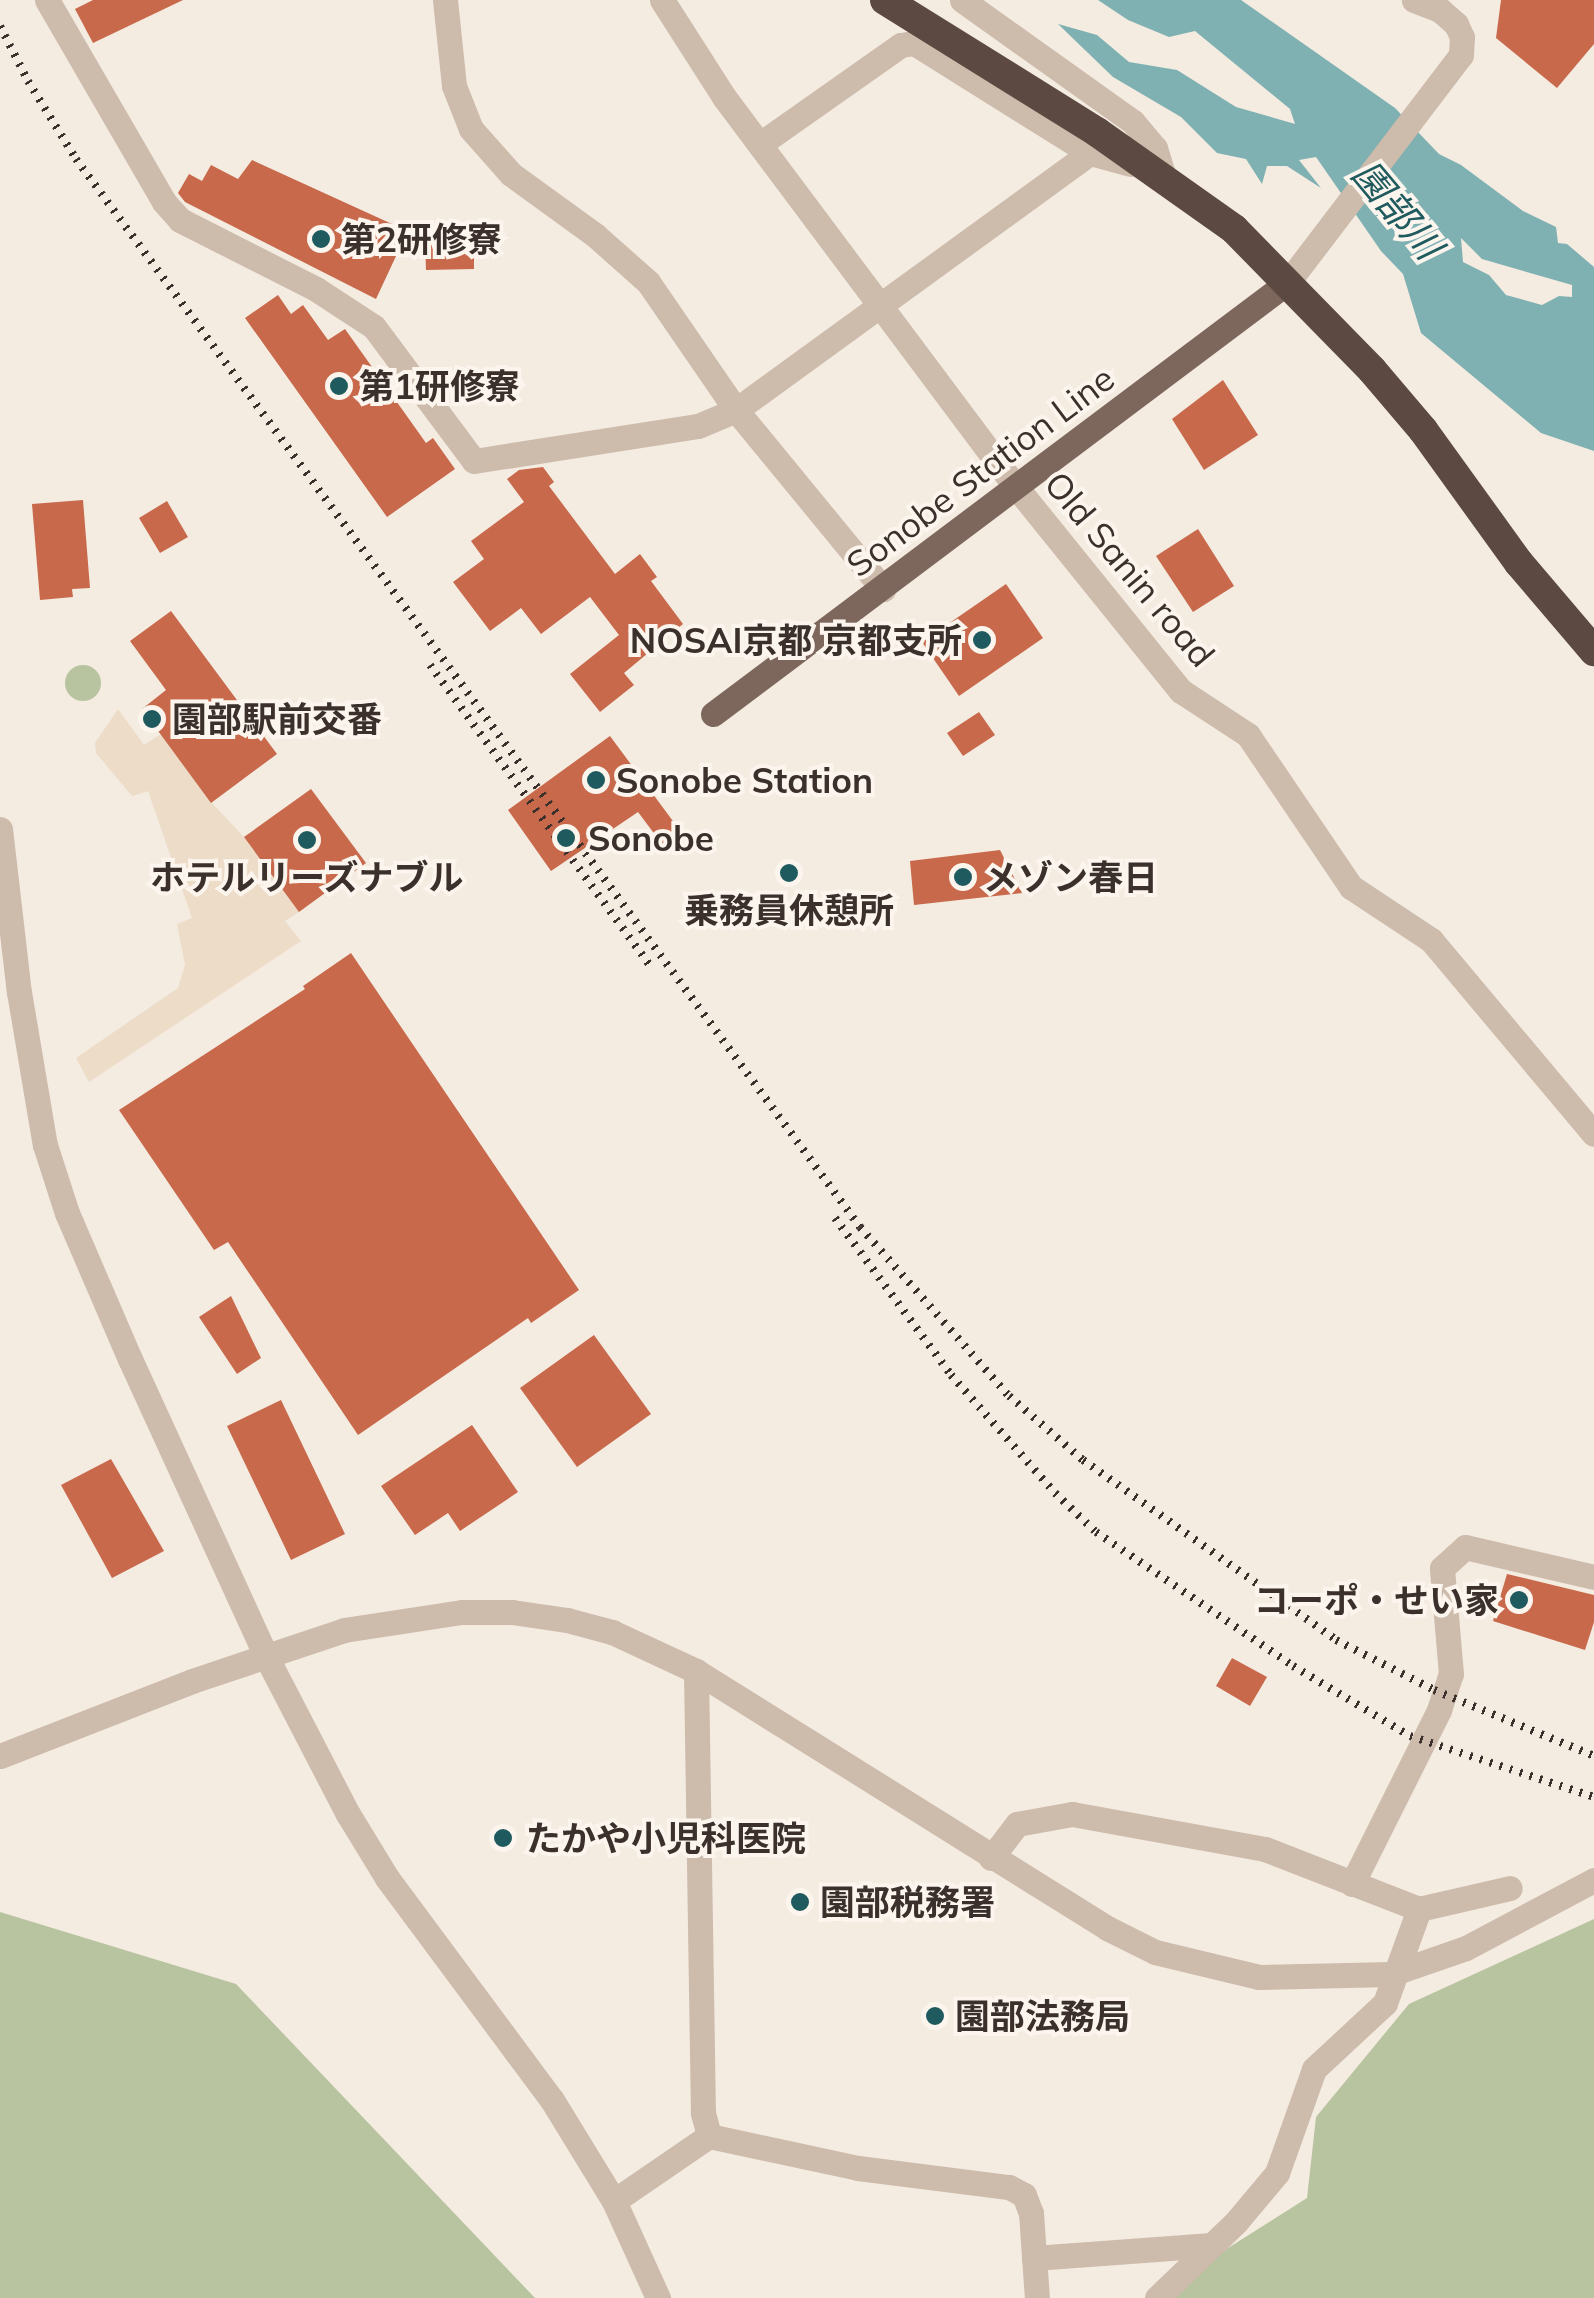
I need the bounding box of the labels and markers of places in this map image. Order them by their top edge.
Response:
place label: 第2研修寮 [341,218,502,260]
marker: 第2研修寮 [310,228,332,250]
place label: 第1研修寮 [359,365,520,407]
marker: 第1研修寮 [328,375,350,397]
place label: NOSAI京都 京都支所 [630,619,962,661]
marker: NOSAI京都 京都支所 [971,629,993,651]
place label: 園部駅前交番 [172,698,382,740]
marker: 園部駅前交番 [141,708,163,730]
place label: Sonobe Station [616,759,873,801]
marker: Sonobe Station [585,769,607,791]
place label: Sonobe [588,817,714,859]
marker: Sonobe [553,825,579,851]
marker: ホテルリーズナブル [296,829,318,851]
place label: ホテルリーズナブル [150,856,464,898]
place label: メゾン春日 [983,856,1158,898]
marker: 乗務員休憩所 [778,862,800,884]
marker: メゾン春日 [952,866,974,888]
place label: 乗務員休憩所 [684,889,894,931]
place label: コーポ・せい家 [1254,1579,1499,1621]
marker: コーポ・せい家 [1508,1589,1530,1611]
place label: たかや小児科医院 [526,1817,806,1859]
marker: たかや小児科医院 [490,1825,516,1851]
place label: 園部税務署 [820,1881,995,1923]
marker: 園部税務署 [789,1891,811,1913]
place label: 園部法務局 [955,1995,1130,2037]
marker: 園部法務局 [924,2005,946,2027]

